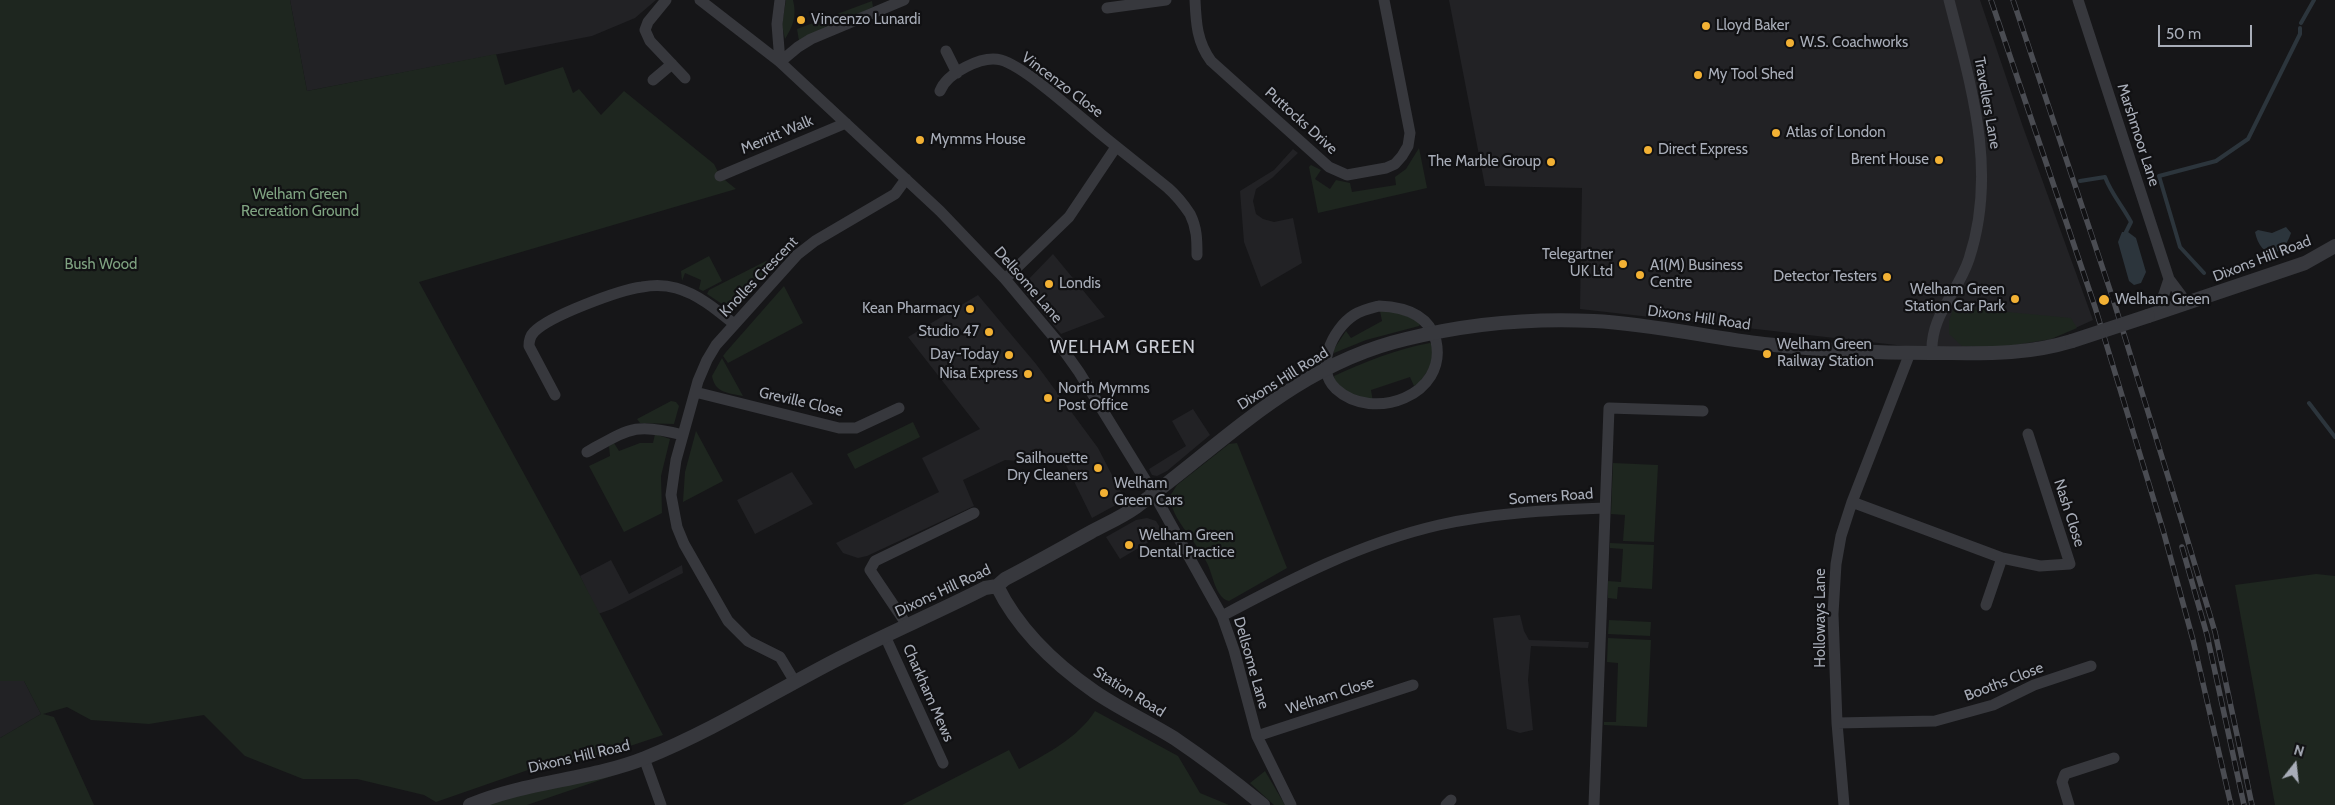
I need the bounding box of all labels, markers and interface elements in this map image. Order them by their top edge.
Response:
place label: Vincenzo Lunardi [811,11,921,29]
marker: Vincenzo Lunardi [795,14,807,26]
scale bar [2160,15,2254,47]
place label: Lloyd Baker [1716,17,1789,35]
marker: Lloyd Baker [1700,20,1712,32]
text: 50 m [2166,25,2201,43]
place label: W.S. Coachworks [1800,34,1908,52]
marker: W.S. Coachworks [1784,37,1796,49]
street label: Vincenzo Close [1018,48,1106,122]
street label: Travellers Lane [1970,56,2004,150]
place label: My Tool Shed [1708,66,1794,84]
marker: My Tool Shed [1692,69,1704,81]
street label: Marshmoor Lane [2113,81,2163,189]
street label: Puttocks Drive [1261,84,1341,158]
street label: Merritt Walk [738,112,816,158]
place label: Atlas of London [1786,124,1886,142]
marker: Atlas of London [1770,127,1782,139]
place label: Mymms House [930,131,1026,149]
marker: Mymms House [914,134,926,146]
place label: Direct Express [1658,141,1748,159]
marker: Direct Express [1642,144,1654,156]
place label: Brent House [1851,151,1929,169]
place label: The Marble Group [1428,153,1541,171]
marker: Brent House [1933,154,1945,166]
marker: The Marble Group [1545,156,1557,168]
park label: Welham Green Recreation Ground [241,186,359,221]
street label: Dixons Hill Road [2210,232,2314,286]
street label: Knolles Crescent [716,233,802,321]
street label: Dellsome Lane [990,243,1066,327]
place label: Telegartner UK Ltd [1542,246,1613,281]
park label: Bush Wood [65,256,137,274]
place label: A1(M) Business Centre [1650,257,1743,292]
marker: Telegartner UK Ltd [1617,258,1629,270]
place label: Detector Testers [1773,268,1877,286]
marker: A1(M) Business Centre [1634,269,1646,281]
marker: Detector Testers [1881,271,1893,283]
place label: Londis [1059,275,1101,293]
marker: Londis [1043,278,1055,290]
place label: Welham Green Station Car Park [1905,281,2005,316]
place label: Welham Green [2115,291,2210,309]
marker: Welham Green Station Car Park [2009,293,2021,305]
marker: Welham Green [2097,293,2111,307]
place label: Kean Pharmacy [862,300,960,318]
street label: Dixons Hill Road [1646,302,1752,334]
marker: Kean Pharmacy [964,303,976,315]
place label: Studio 47 [918,323,979,341]
marker: Studio 47 [983,326,995,338]
place label: Welham Green Railway Station [1777,336,1874,371]
district label: WELHAM GREEN [1048,337,1198,359]
street label: Dixons Hill Road [1234,344,1332,414]
place label: Day-Today [930,346,999,364]
marker: Welham Green Railway Station [1761,348,1773,360]
marker: Day-Today [1003,349,1015,361]
place label: Nisa Express [939,365,1018,383]
marker: Nisa Express [1022,368,1034,380]
place label: North Mymms Post Office [1058,380,1150,415]
street label: Greville Close [757,384,845,420]
marker: North Mymms Post Office [1042,392,1054,404]
place label: Sailhouette Dry Cleaners [1007,450,1088,485]
marker: Sailhouette Dry Cleaners [1092,462,1104,474]
place label: Welham Green Cars [1114,475,1183,510]
street label: Nash Close [2050,477,2088,549]
street label: Somers Road [1508,485,1594,509]
marker: Welham Green Cars [1098,487,1110,499]
place label: Welham Green Dental Practice [1139,527,1235,562]
marker: Welham Green Dental Practice [1123,539,1135,551]
street label: Dixons Hill Road [892,561,994,621]
street label: Holloways Lane [1812,568,1830,668]
street label: Dellsome Lane [1229,615,1273,711]
street label: Charkham Mews [898,642,958,744]
street label: Booths Close [1962,659,2046,705]
street label: Station Road [1090,663,1168,721]
street label: Welham Close [1284,673,1376,719]
street label: Dixons Hill Road [526,737,632,777]
north arrow [2270,740,2320,790]
text: N [2292,741,2306,761]

